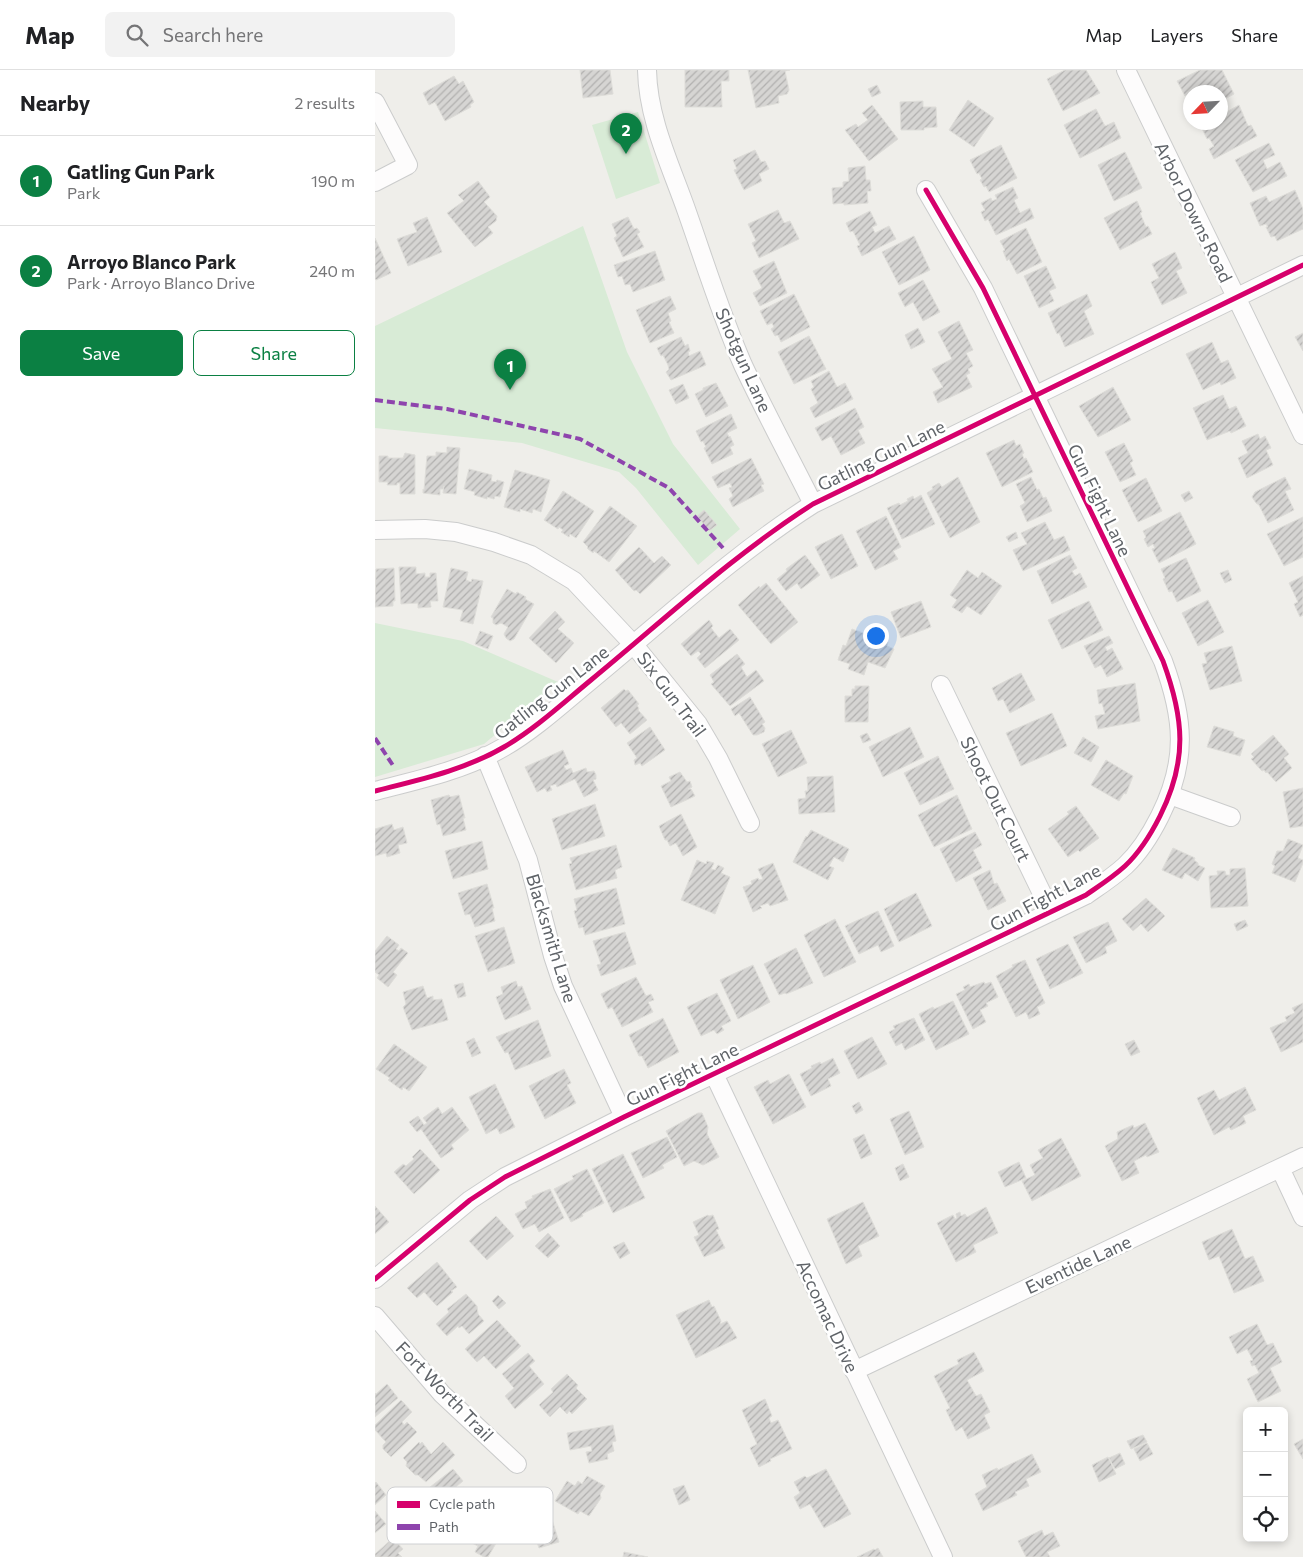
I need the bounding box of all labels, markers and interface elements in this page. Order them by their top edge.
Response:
search box [105,12,455,57]
text: Map [25,20,75,49]
icon: search [123,21,151,49]
text: Search here [163,23,263,46]
text: Map [1085,24,1122,46]
text: Layers [1150,24,1203,46]
text: Share [1231,24,1278,46]
north arrow [1183,85,1228,130]
text: Nearby [20,90,90,115]
text: 2 results [294,93,355,112]
pin: 2 [610,113,642,154]
street label: Arbor Downs Road [1150,138,1238,286]
text: Gatling Gun Park [67,160,215,183]
text: 1 [32,171,40,190]
text: 190 m [311,171,355,190]
text: Park [67,183,100,202]
text: Arroyo Blanco Park [67,250,236,273]
text: 2 [31,261,41,280]
text: 240 m [309,261,355,280]
text: Park · Arroyo Blanco Drive [67,273,255,292]
street label: Shotgun Lane [711,304,777,416]
button: Save [20,330,183,376]
button: Share [193,330,355,376]
pin: 1 [494,349,526,390]
street label: Gatling Gun Lane [814,415,948,495]
street label: Gun Fight Lane [1063,440,1137,560]
your location [863,623,889,649]
street label: Gatling Gun Lane [489,640,613,744]
street label: Six Gun Trail [633,647,711,741]
street label: Shoot Out Court [956,733,1036,865]
street label: Gun Fight Lane [986,859,1104,935]
street label: Blacksmith Lane [522,871,582,1005]
street label: Gun Fight Lane [622,1037,742,1111]
street label: Eventide Lane [1022,1230,1134,1298]
street label: Accomac Drive [792,1256,864,1376]
street label: Fort Worth Trail [392,1336,498,1446]
map controls [1243,1407,1288,1542]
button: + [1243,1407,1288,1452]
button: − [1243,1452,1288,1497]
legend [387,1487,553,1544]
text: Cycle path [429,1495,495,1512]
button: locate [1243,1497,1288,1542]
text: Path [429,1518,459,1535]

